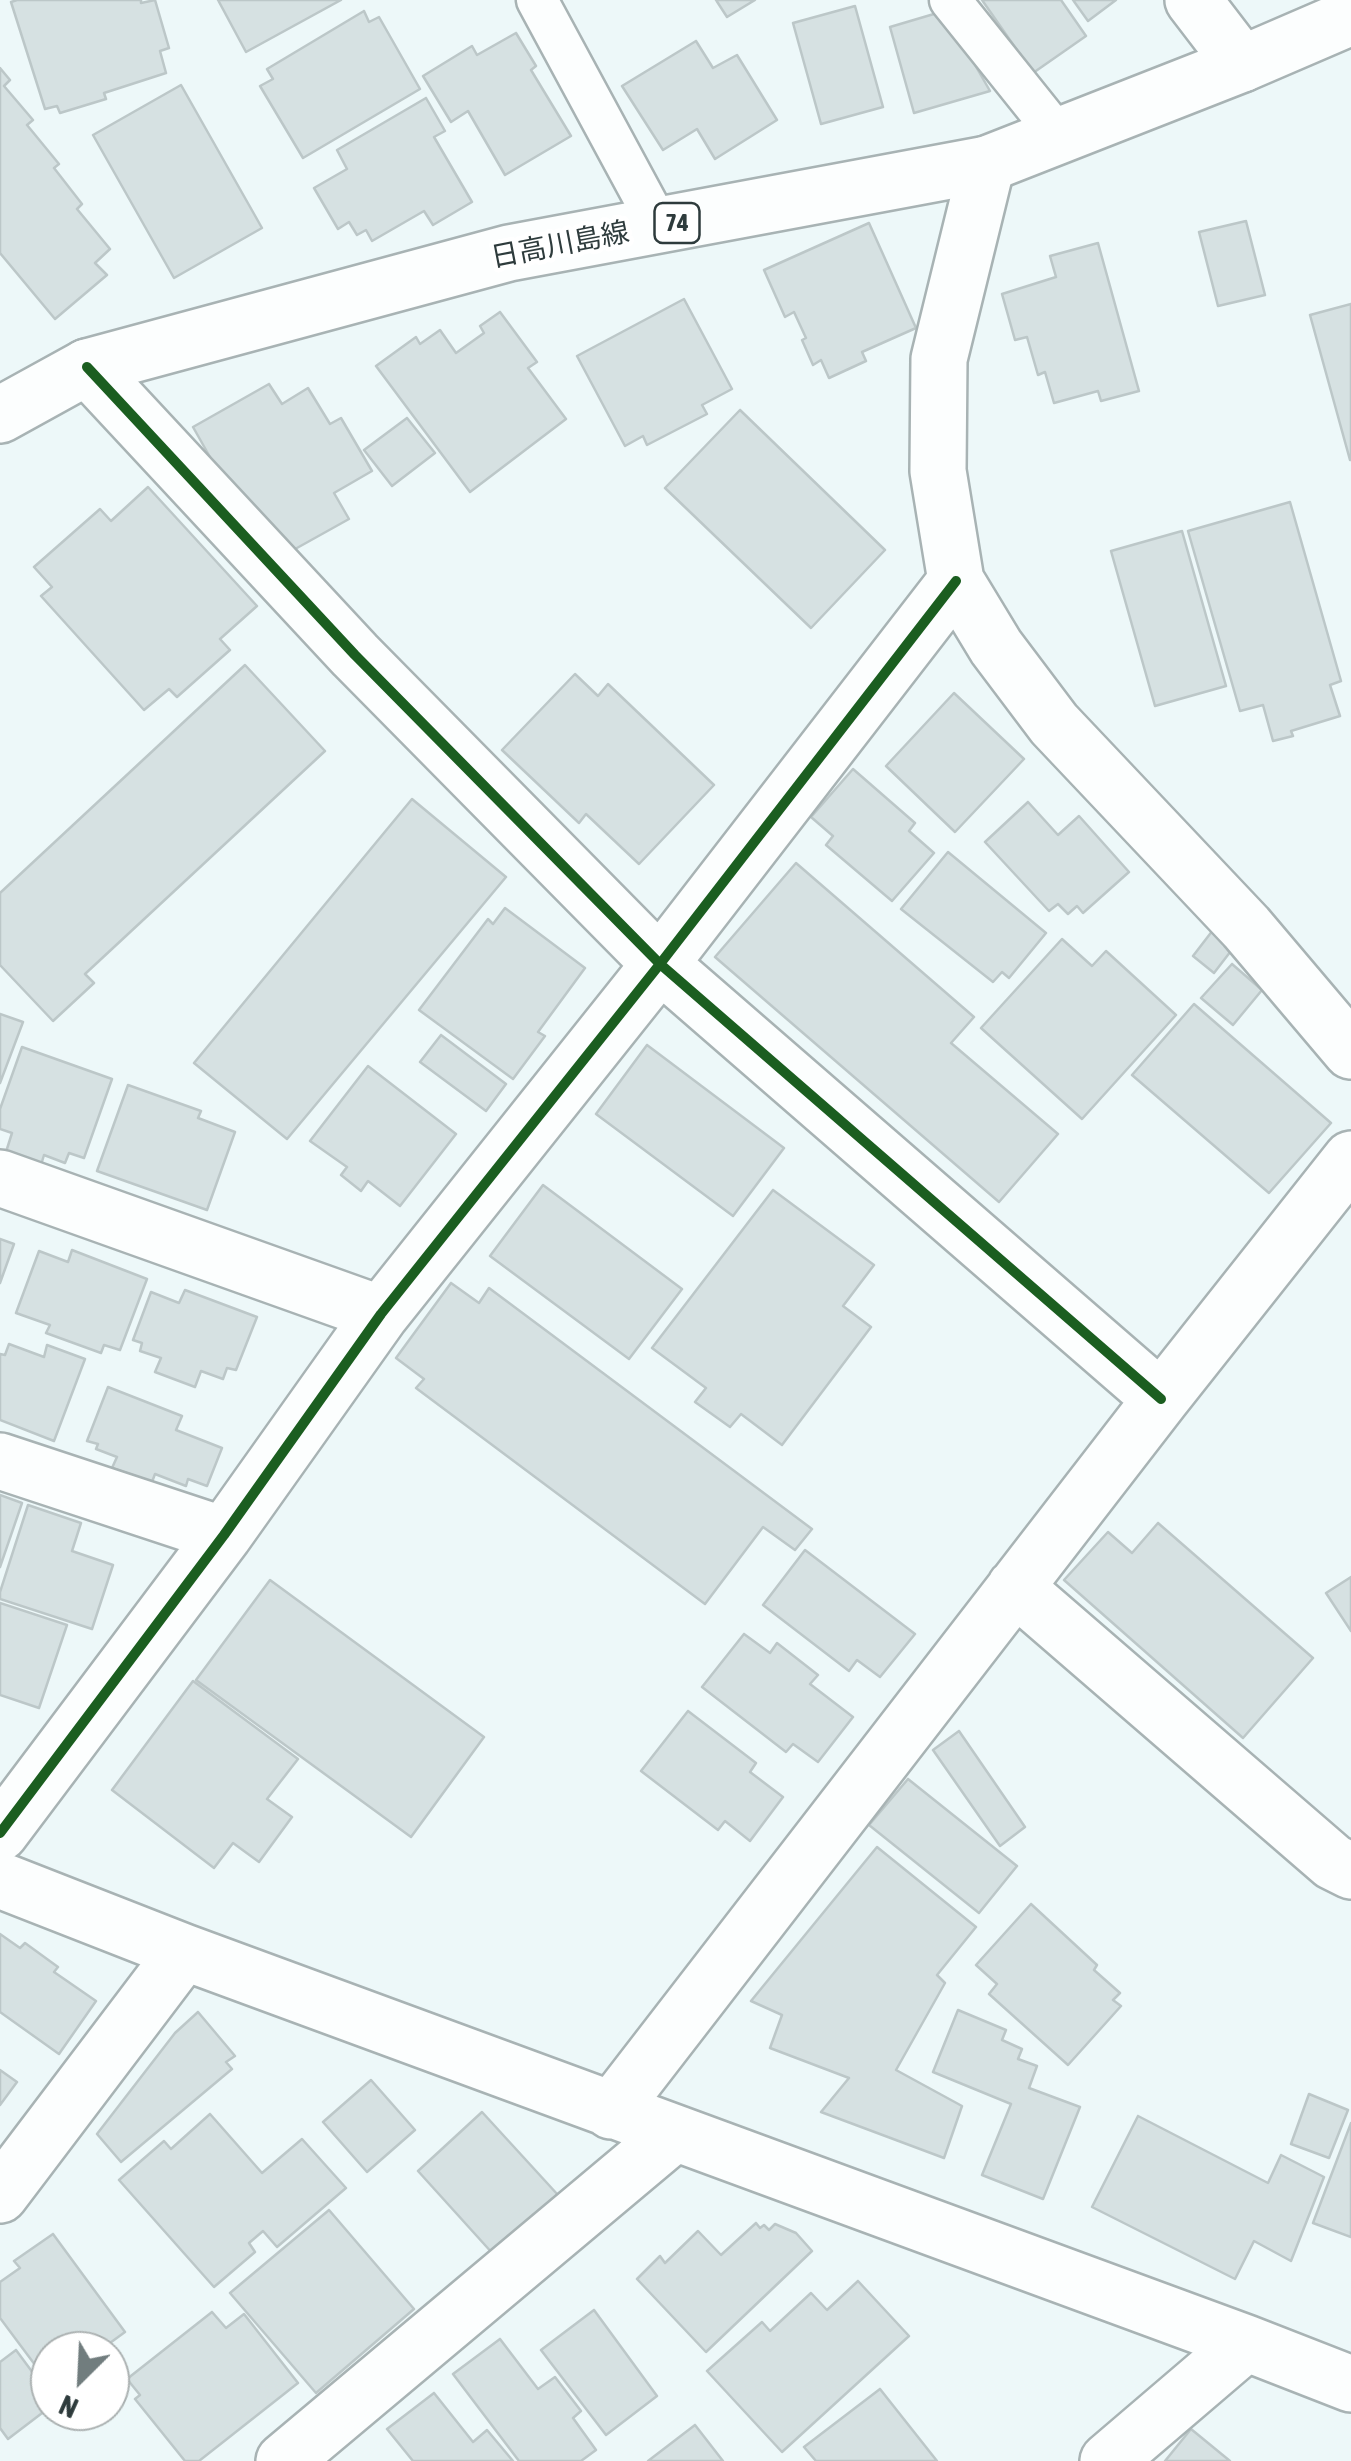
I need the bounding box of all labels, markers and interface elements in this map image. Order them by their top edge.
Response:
road number: 74 [654,203,700,243]
street label: 日高川島線 [488,215,632,275]
north arrow [30,2331,130,2431]
text: N [55,2389,83,2425]

